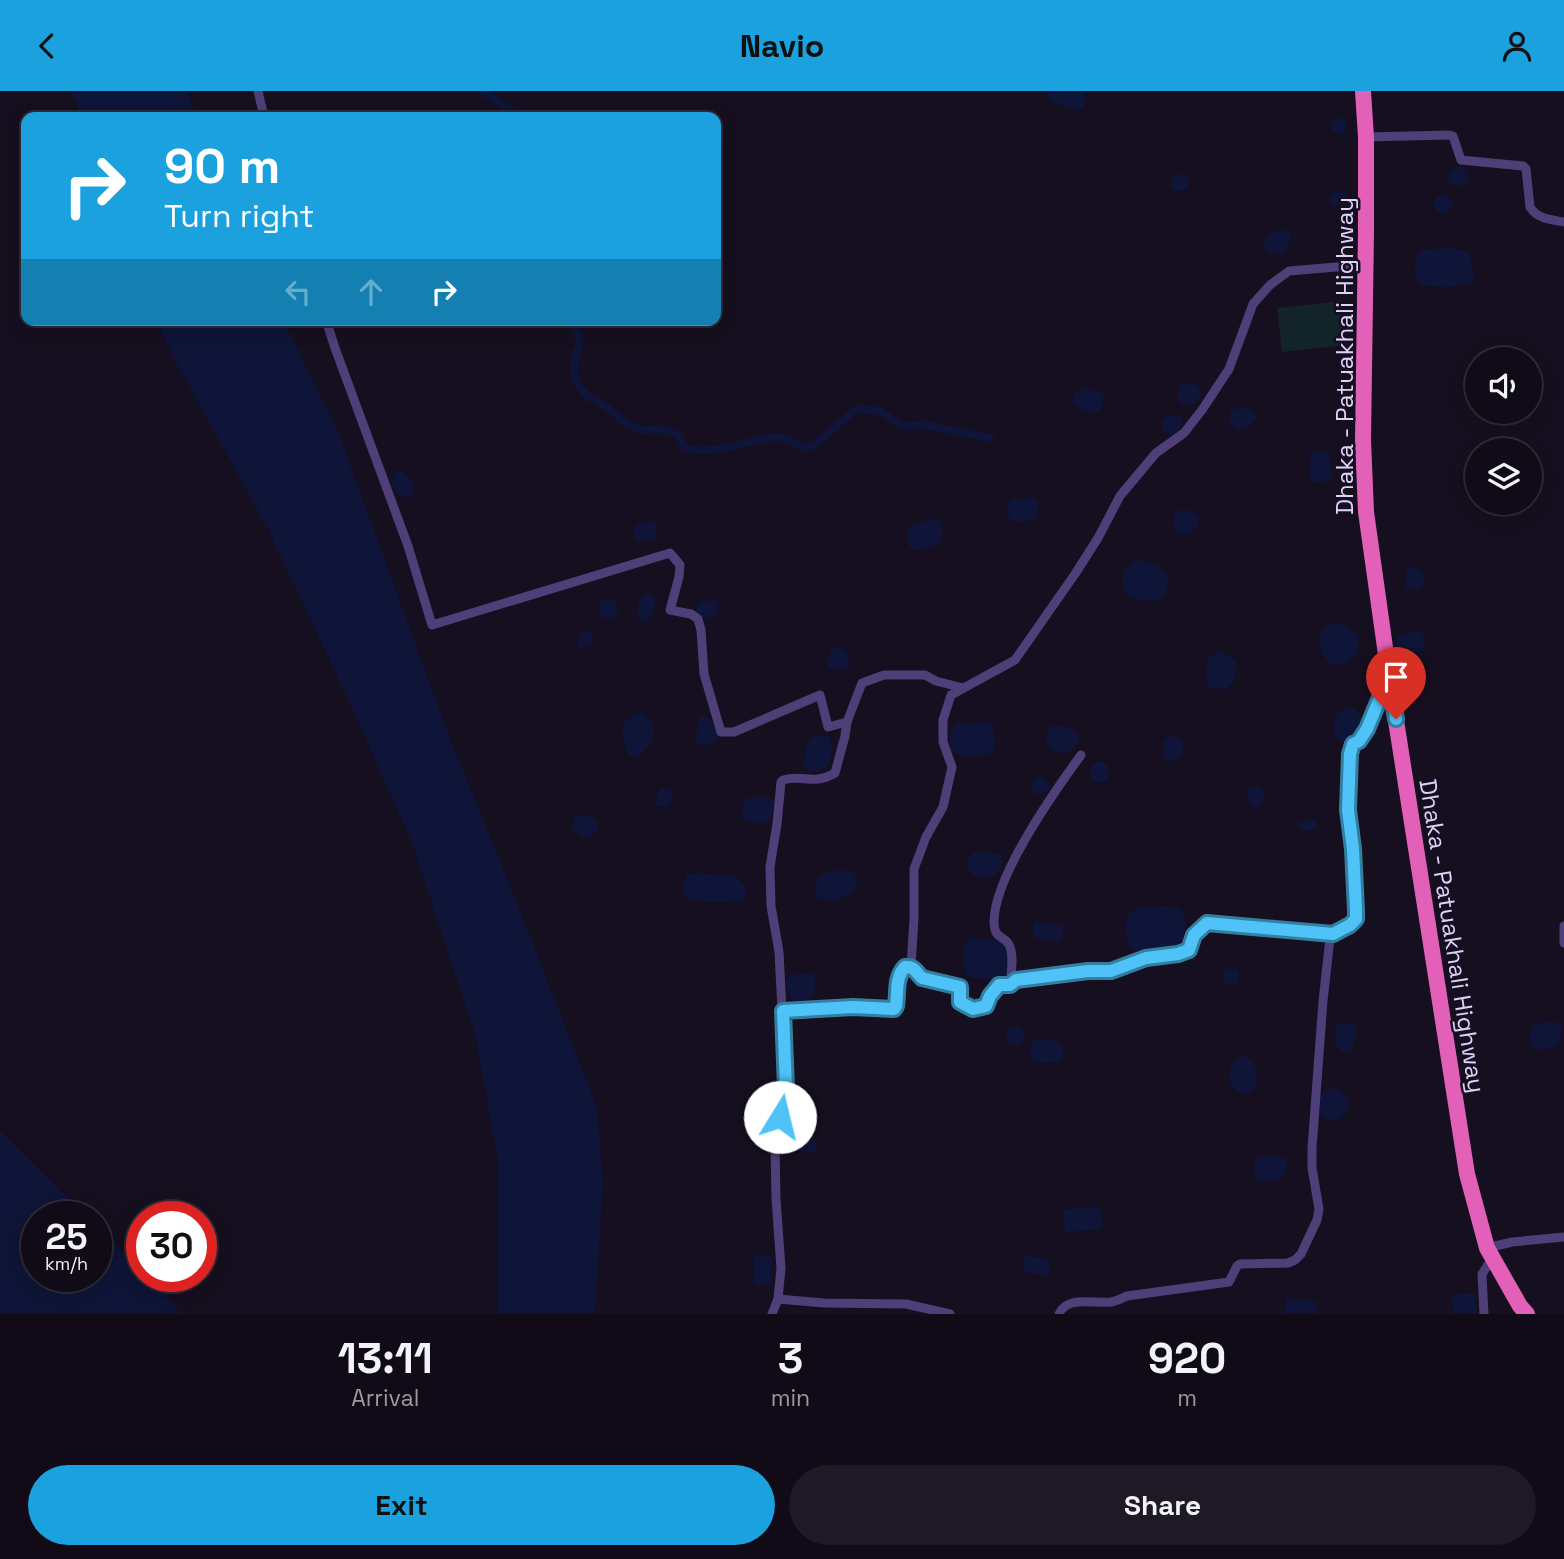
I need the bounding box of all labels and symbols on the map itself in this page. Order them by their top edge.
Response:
street label: Dhaka - Patuakhali Highway [1329,197,1360,515]
pin [1366,647,1426,719]
street label: Dhaka - Patuakhali Highway [1412,777,1493,1095]
position arrow [743,1080,817,1154]
speed limit sign: 30 [126,1201,217,1292]

